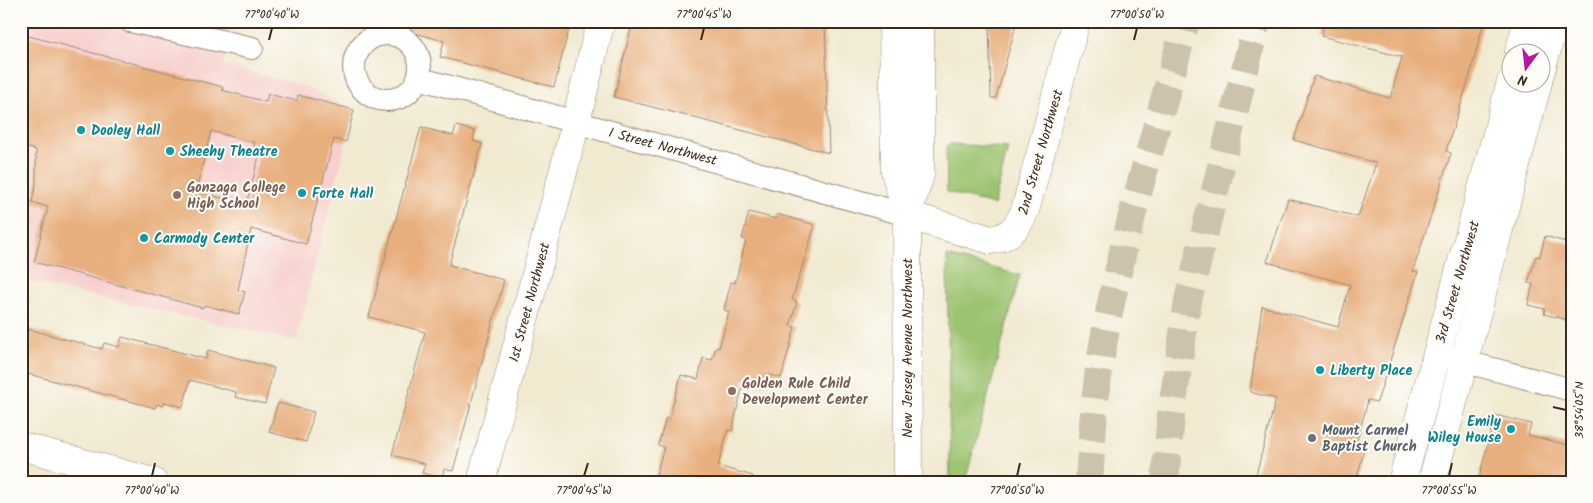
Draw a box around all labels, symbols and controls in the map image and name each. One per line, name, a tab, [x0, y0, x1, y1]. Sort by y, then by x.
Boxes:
text: 77°00'40"W	[245, 5, 299, 24]
text: 77°00'45"W	[676, 5, 732, 24]
text: 77°00'50"W	[1110, 5, 1164, 24]
north arrow	[1500, 42, 1550, 92]
text: N	[1516, 68, 1530, 91]
street label: 2nd Street Northwest	[1012, 86, 1070, 218]
place label: Dooley Hall	[91, 120, 160, 142]
street label: I Street Northwest	[606, 122, 720, 172]
marker: Dooley Hall	[75, 124, 87, 136]
place label: Sheehy Theatre	[180, 141, 278, 163]
marker: Sheehy Theatre	[164, 145, 176, 157]
place label: Gonzaga College High School	[187, 177, 286, 215]
place label: Forte Hall	[312, 183, 374, 205]
marker: Forte Hall	[296, 187, 308, 199]
marker: Gonzaga College High School	[171, 189, 183, 201]
street label: 3rd Street Northwest	[1430, 218, 1486, 346]
place label: Carmody Center	[154, 228, 255, 250]
marker: Carmody Center	[138, 232, 150, 244]
street label: 1st Street Northwest	[503, 239, 557, 365]
street label: New Jersey Avenue Northwest	[897, 257, 919, 438]
place label: Liberty Place	[1330, 360, 1413, 382]
marker: Liberty Place	[1314, 364, 1326, 376]
place label: Golden Rule Child Development Center	[742, 373, 869, 411]
text: 38°54'05"N	[1570, 381, 1589, 439]
marker: Golden Rule Child Development Center	[726, 385, 738, 397]
place label: Emily Wiley House	[1427, 411, 1502, 449]
place label: Mount Carmel Baptist Church	[1322, 420, 1417, 458]
marker: Emily Wiley House	[1505, 423, 1517, 435]
marker: Mount Carmel Baptist Church	[1306, 432, 1318, 444]
text: 77°00'40"W	[125, 481, 179, 500]
text: 77°00'45"W	[556, 481, 612, 500]
text: 77°00'50"W	[990, 481, 1044, 500]
text: 77°00'55"W	[1421, 481, 1477, 500]

